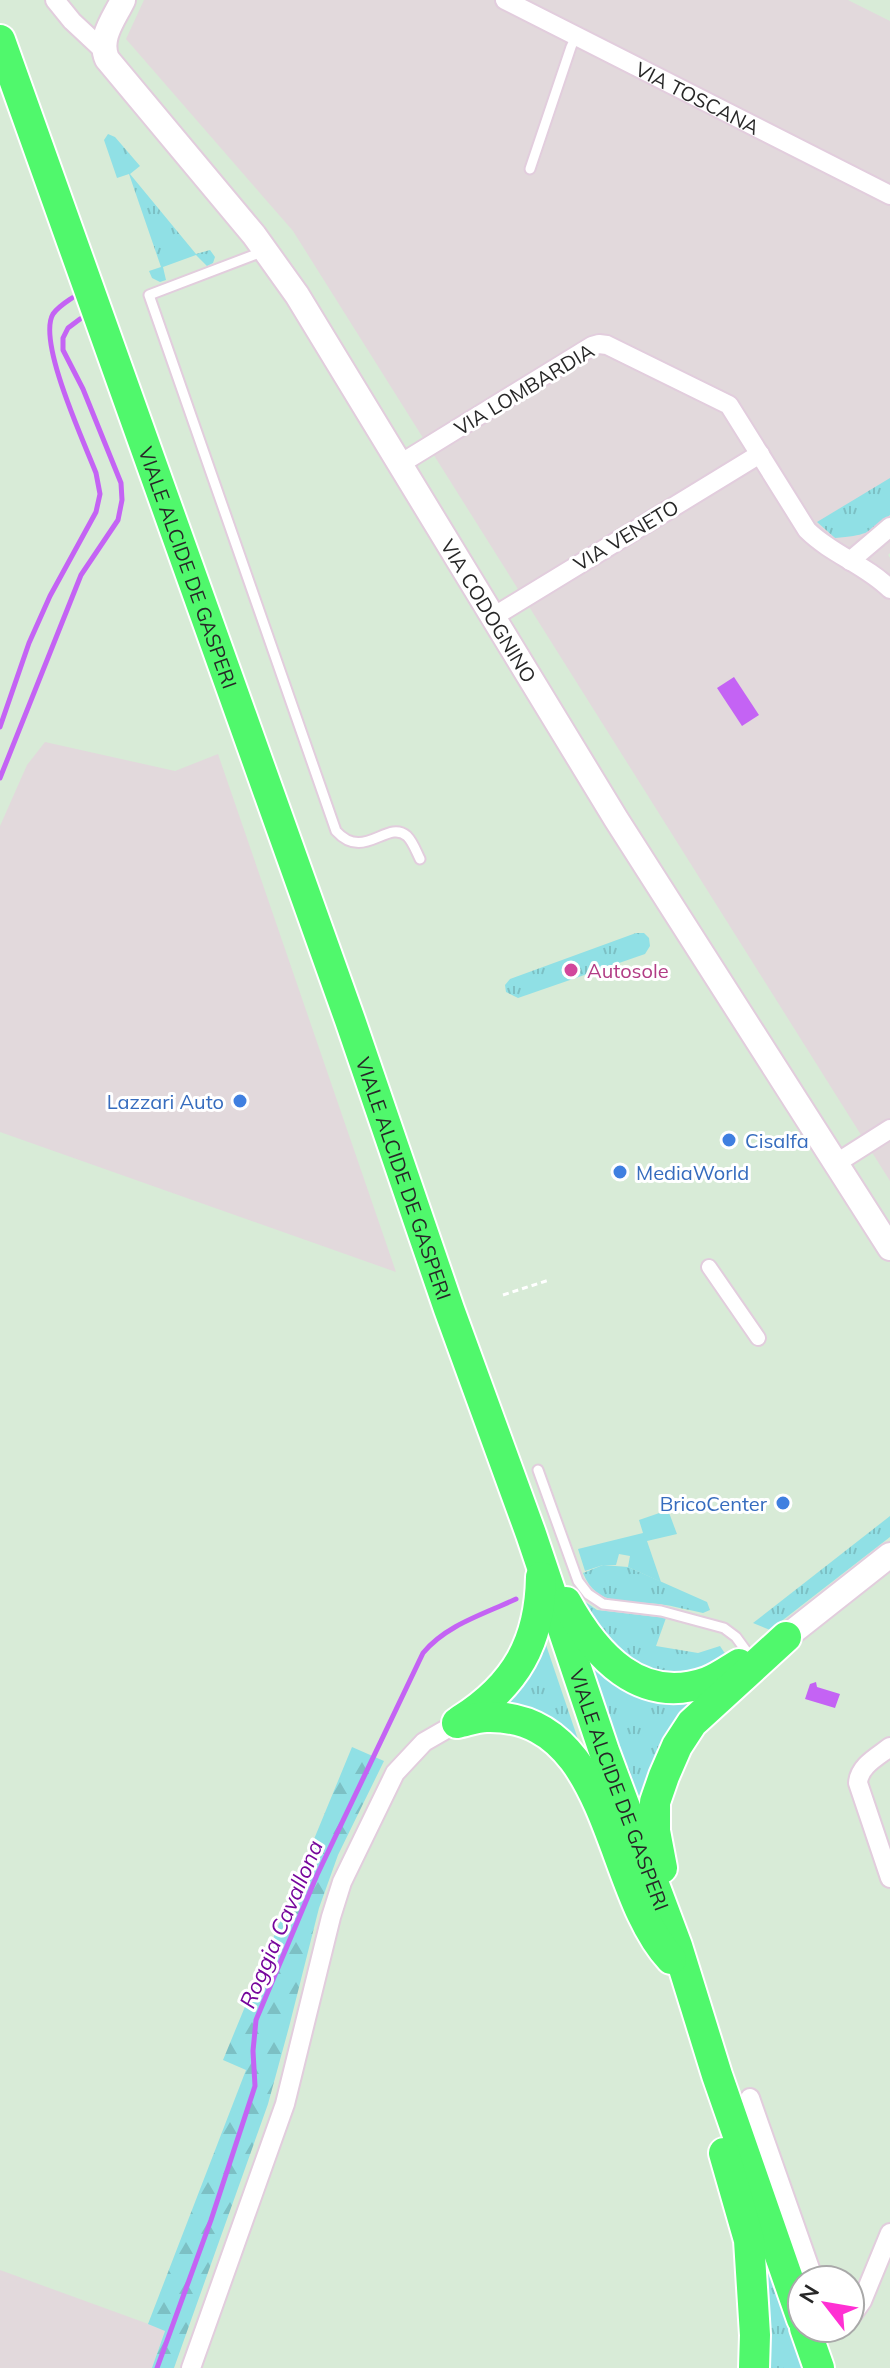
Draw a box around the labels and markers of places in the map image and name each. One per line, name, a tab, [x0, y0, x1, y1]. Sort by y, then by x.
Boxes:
place label: Autosole	[587, 958, 669, 983]
marker: Autosole	[562, 961, 580, 979]
place label: Lazzari Auto	[107, 1089, 224, 1114]
marker: Lazzari Auto	[231, 1092, 249, 1110]
place label: Cisalfa	[745, 1128, 809, 1153]
marker: Cisalfa	[720, 1131, 738, 1149]
place label: MediaWorld	[636, 1160, 749, 1185]
marker: MediaWorld	[611, 1163, 629, 1181]
place label: BricoCenter	[660, 1491, 768, 1516]
marker: BricoCenter	[774, 1494, 792, 1512]

